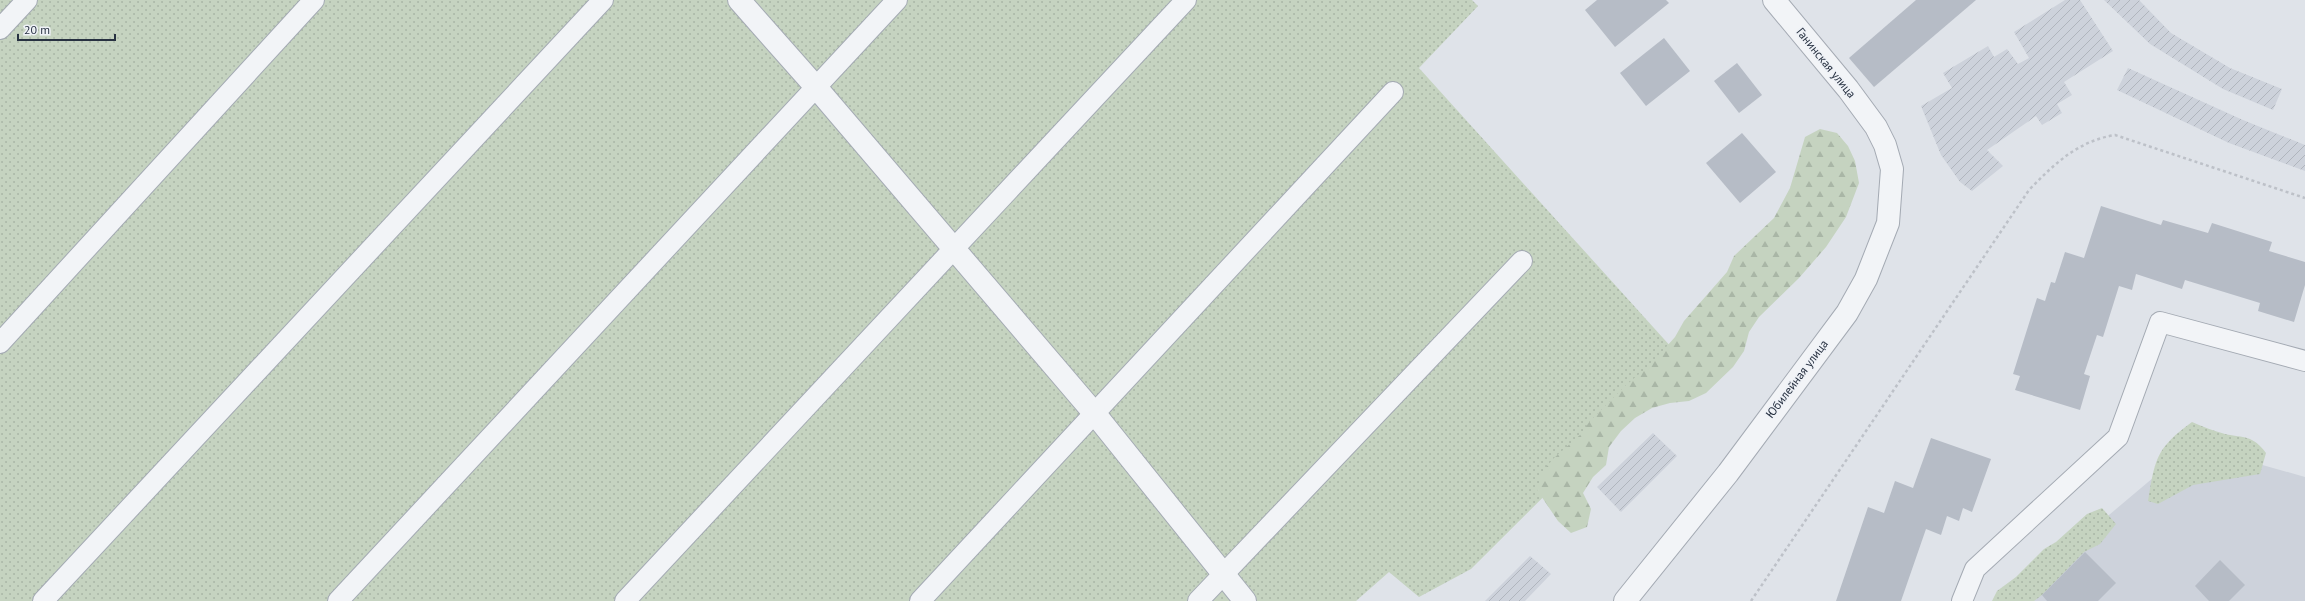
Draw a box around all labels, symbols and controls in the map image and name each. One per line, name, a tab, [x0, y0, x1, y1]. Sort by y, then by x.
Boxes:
scale bar	[18, 16, 115, 42]
text: 20 m	[24, 22, 50, 37]
street label: Ганинская улица	[1793, 25, 1859, 101]
street label: Юбилейная улица	[1762, 337, 1831, 421]

